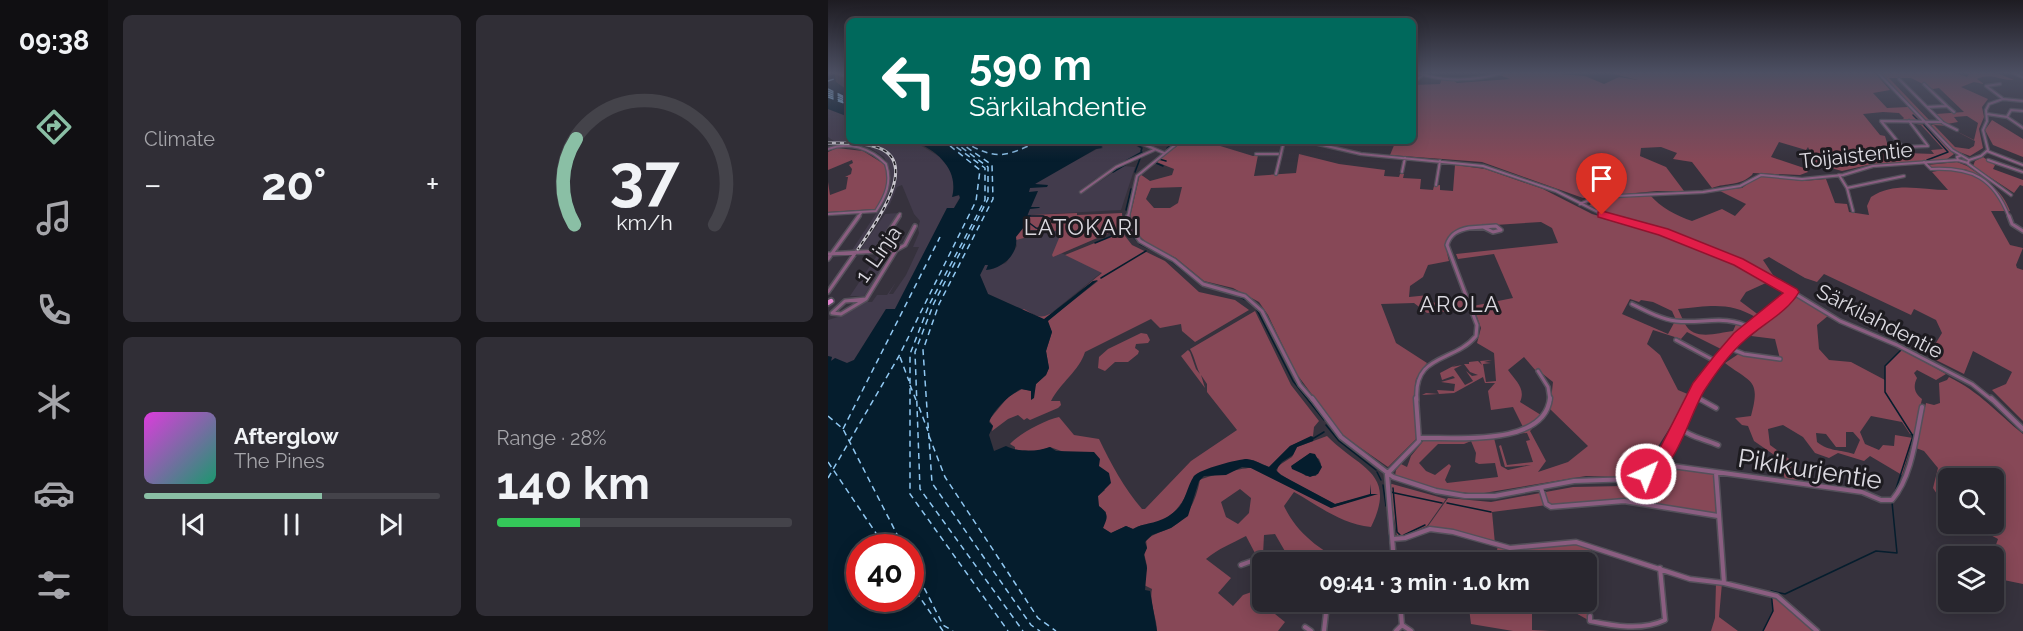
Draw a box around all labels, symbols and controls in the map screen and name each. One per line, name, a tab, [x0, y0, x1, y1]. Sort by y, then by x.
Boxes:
text: 09:38	[19, 25, 89, 56]
text: 590 m	[969, 41, 1092, 90]
icon: left	[870, 42, 948, 120]
text: Särkilahdentie	[969, 91, 1147, 122]
icon: directions	[33, 106, 75, 148]
text: Climate	[144, 127, 215, 151]
street label: Toijaistentie	[1798, 137, 1914, 173]
text: 37	[609, 140, 680, 214]
pin	[1576, 153, 1627, 215]
text: 20°	[261, 158, 326, 211]
icon: arrive	[1585, 162, 1618, 195]
text: −	[144, 165, 162, 204]
text: +	[426, 165, 439, 204]
icon: music	[33, 197, 75, 239]
text: km/h	[616, 211, 673, 236]
district label: LATOKARI	[1024, 214, 1140, 240]
street label: 1. Linja	[850, 221, 906, 287]
street label: Särkilahdentie	[1813, 279, 1947, 363]
icon: phone	[33, 289, 75, 331]
district label: AROLA	[1420, 291, 1500, 317]
icon: climate	[33, 381, 75, 423]
text: Afterglow	[234, 423, 339, 449]
text: Range · 28%	[497, 426, 607, 450]
position arrow	[1614, 442, 1678, 506]
street label: Pikikurjentie	[1736, 443, 1884, 495]
text: The Pines	[234, 449, 325, 473]
text: 140 km	[497, 457, 650, 510]
map controls	[1938, 468, 2004, 612]
button: search	[1938, 468, 2004, 534]
icon: car	[33, 472, 75, 514]
icon: previous	[177, 508, 210, 541]
icon: pause	[275, 508, 308, 541]
icon: next	[374, 508, 407, 541]
speed limit sign: 40	[846, 534, 924, 612]
button: layers	[1938, 546, 2004, 612]
icon: filters	[33, 564, 75, 606]
text: 09:41 · 3 min · 1.0 km	[1319, 569, 1530, 595]

